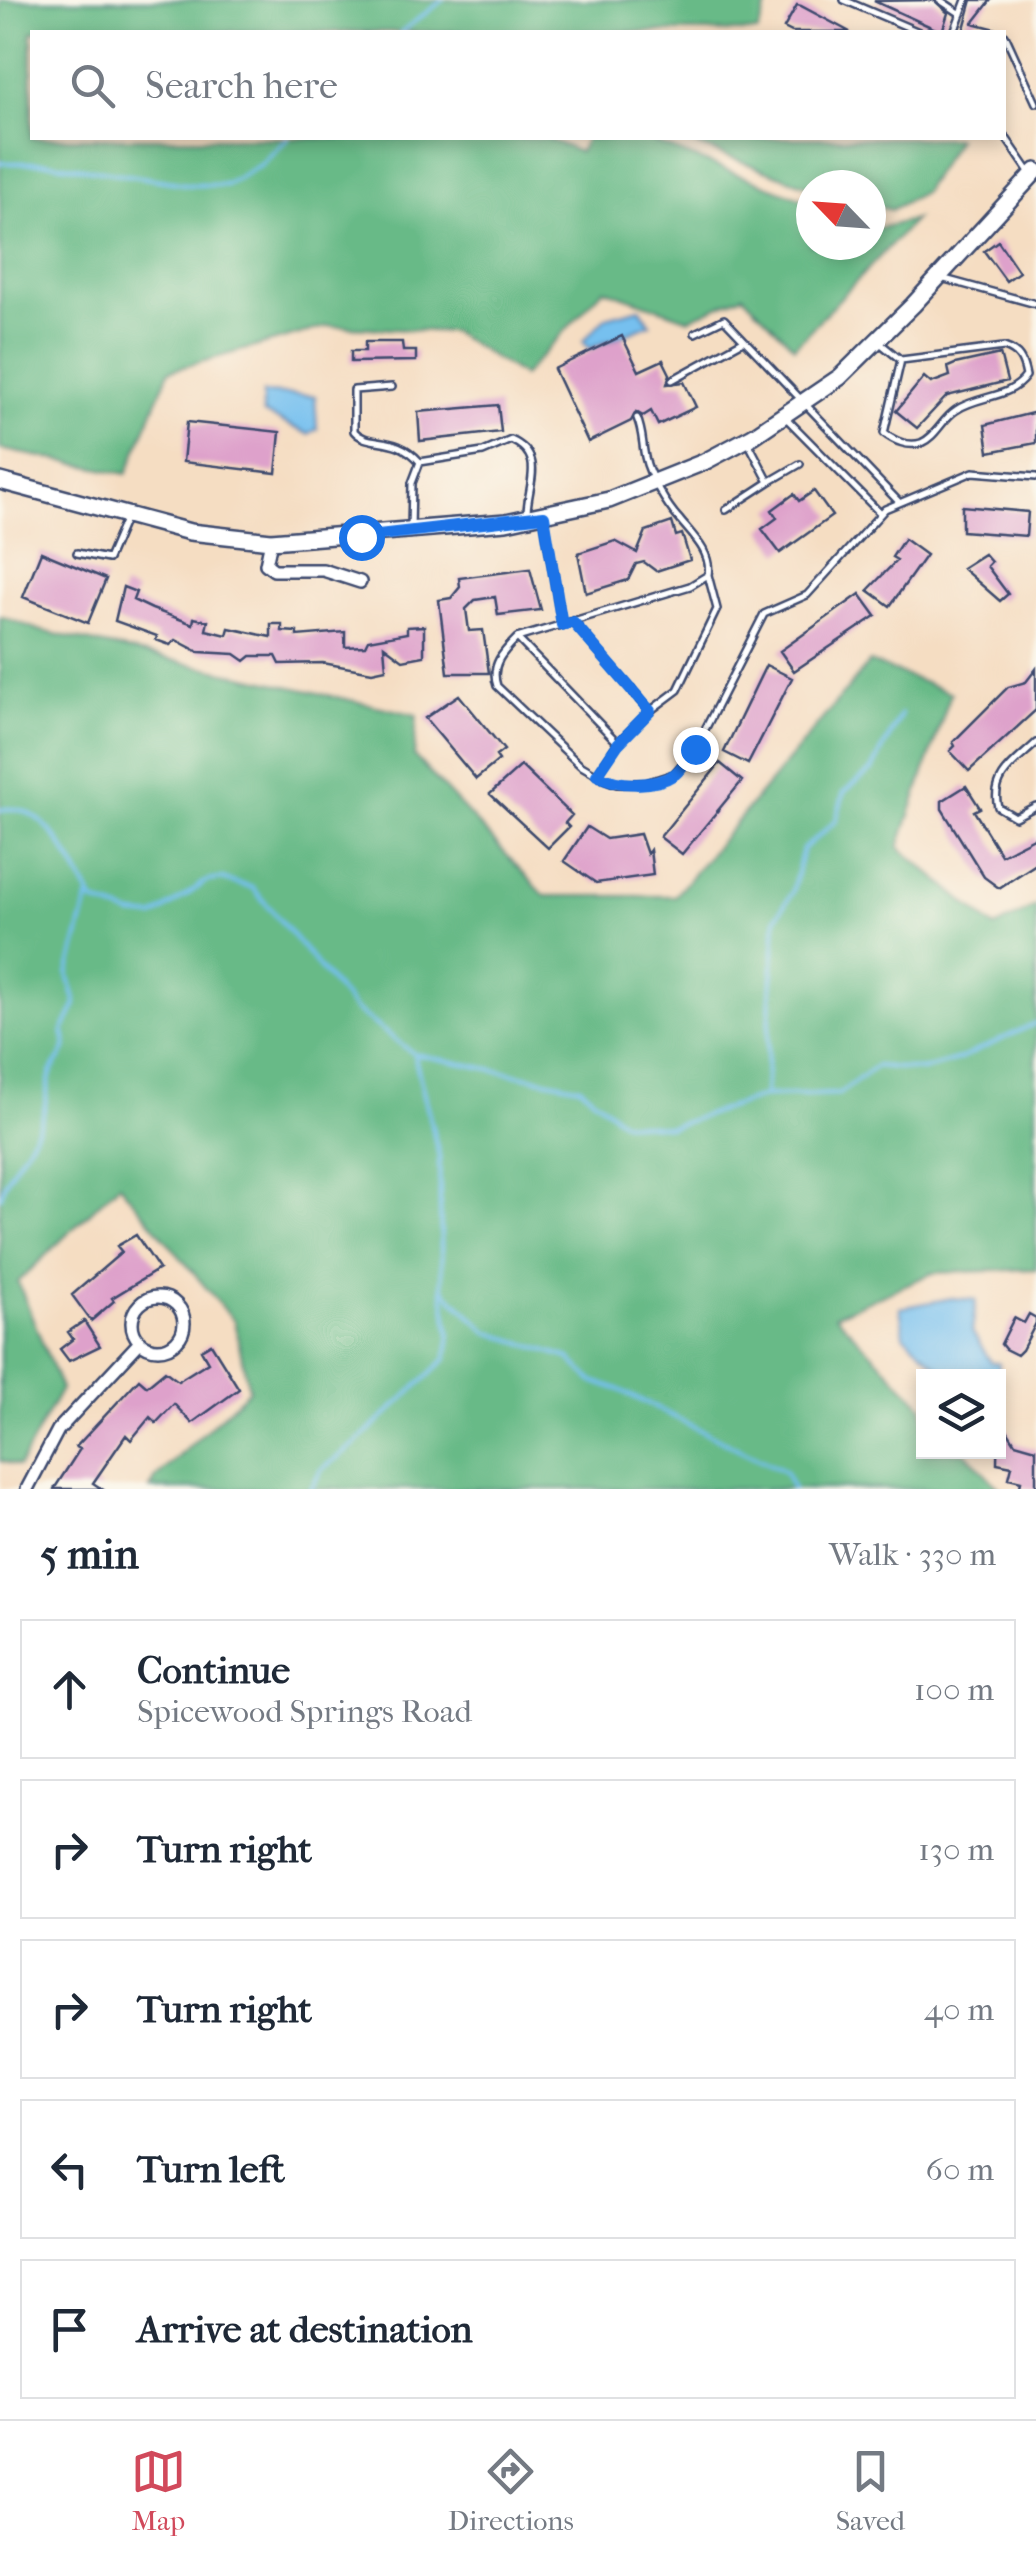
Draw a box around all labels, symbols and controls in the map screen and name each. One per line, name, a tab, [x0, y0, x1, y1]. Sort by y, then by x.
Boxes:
search box	[30, 30, 1006, 140]
icon: search	[65, 58, 120, 113]
text: Search here	[145, 63, 338, 108]
north arrow	[796, 170, 886, 260]
route start	[339, 515, 385, 561]
route end	[673, 727, 719, 773]
map controls	[916, 1369, 1006, 1459]
button: layers	[916, 1369, 1006, 1459]
text: 5 min	[40, 1530, 139, 1579]
text: Walk · 330 m	[829, 1536, 996, 1573]
text: Continue	[137, 1648, 290, 1693]
icon: ahead	[42, 1662, 97, 1717]
text: 100 m	[914, 1671, 994, 1708]
text: Spicewood Springs Road	[137, 1693, 472, 1730]
icon: right	[42, 1822, 97, 1877]
text: Turn right	[137, 1827, 312, 1872]
text: 130 m	[918, 1831, 994, 1868]
icon: right	[42, 1982, 97, 2037]
text: Turn right	[137, 1987, 312, 2032]
text: 40 m	[924, 1991, 994, 2028]
icon: left	[42, 2142, 97, 2197]
text: Turn left	[137, 2147, 285, 2192]
text: 60 m	[926, 2151, 994, 2188]
icon: arrive	[42, 2302, 97, 2357]
text: Arrive at destination	[137, 2307, 473, 2352]
tab: Map	[131, 2444, 186, 2537]
tab: Directions	[448, 2444, 574, 2537]
tab: Saved	[836, 2444, 905, 2537]

